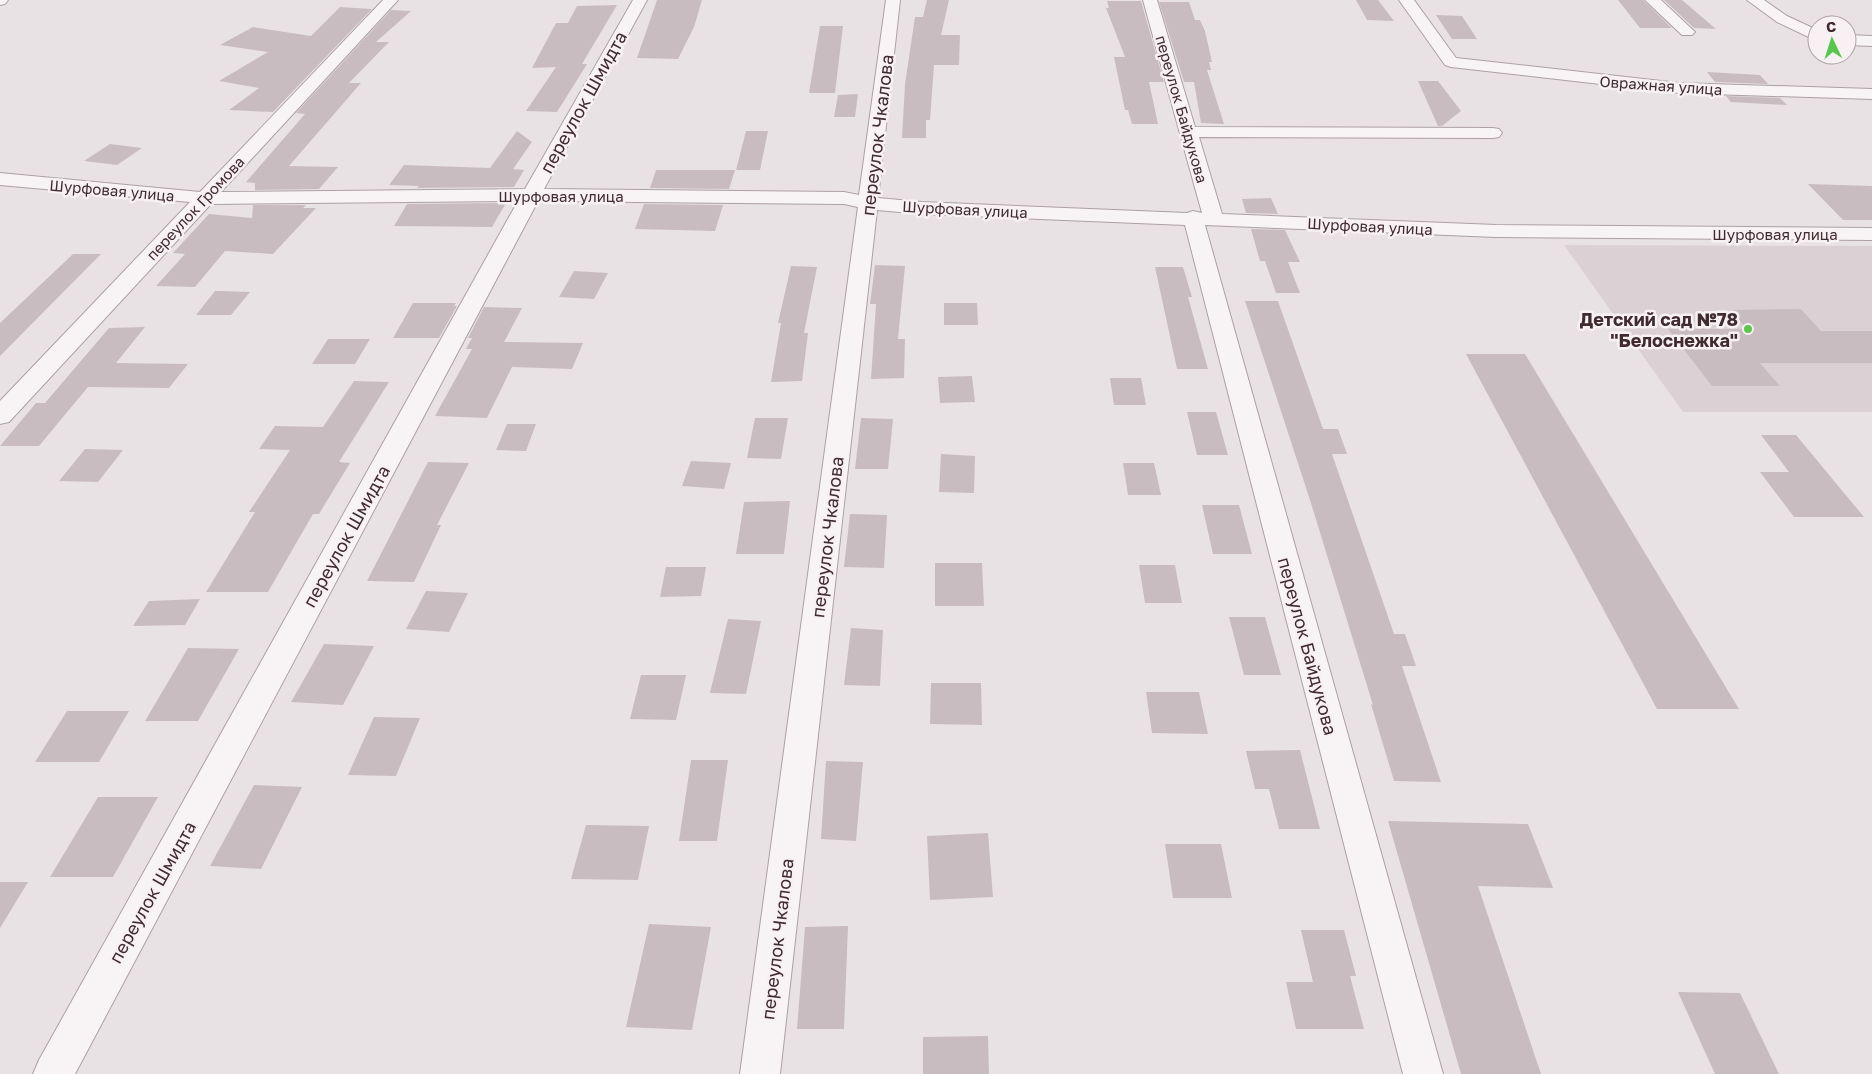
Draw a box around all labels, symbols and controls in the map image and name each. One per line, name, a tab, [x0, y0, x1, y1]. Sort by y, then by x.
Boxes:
north arrow	[1807, 15, 1857, 65]
text: С	[1826, 18, 1837, 35]
street label: переулок Шмидта	[535, 27, 631, 177]
street label: переулок Байдукова	[1152, 33, 1212, 185]
street label: переулок Чкалова	[856, 53, 898, 217]
street label: Овражная улица	[1599, 72, 1723, 98]
street label: переулок Громова	[142, 152, 248, 264]
street label: Шурфовая улица	[49, 176, 175, 204]
street label: Шурфовая улица	[498, 187, 624, 205]
street label: Шурфовая улица	[902, 197, 1028, 221]
street label: Шурфовая улица	[1307, 214, 1433, 238]
street label: Шурфовая улица	[1712, 225, 1838, 243]
place label: Детский сад №78 "Белоснежка"	[1580, 308, 1738, 351]
marker: Детский сад №78 "Белоснежка"	[1742, 323, 1754, 335]
street label: переулок Чкалова	[806, 455, 848, 619]
street label: переулок Шмидта	[298, 461, 394, 611]
street label: переулок Байдукова	[1274, 555, 1342, 737]
street label: переулок Шмидта	[104, 817, 200, 967]
street label: переулок Чкалова	[756, 857, 798, 1021]

